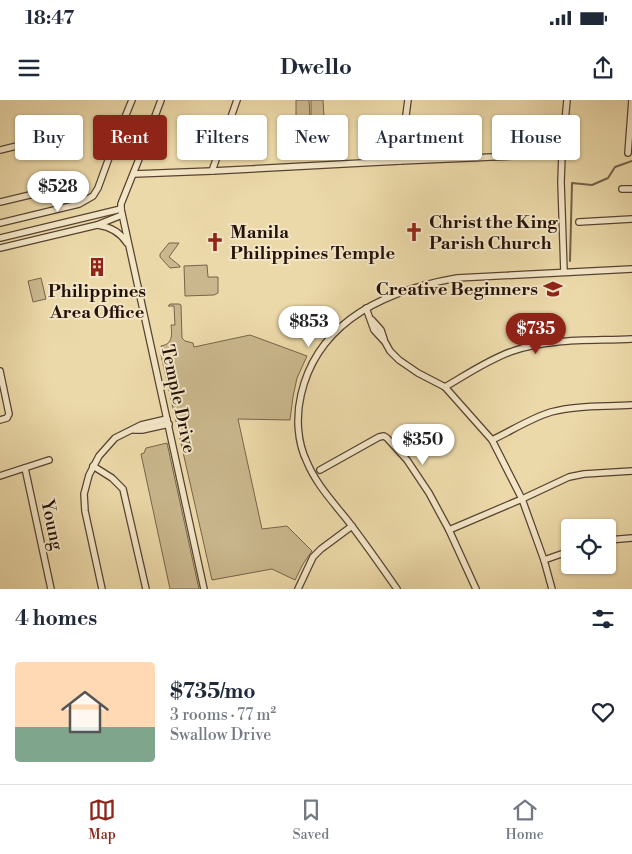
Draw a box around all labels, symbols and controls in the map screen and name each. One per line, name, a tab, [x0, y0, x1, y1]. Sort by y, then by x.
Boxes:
text: 18:47	[25, 6, 74, 30]
icon: menu	[15, 54, 43, 82]
text: Dwello	[280, 54, 352, 81]
icon: share	[589, 54, 617, 82]
chip: Buy	[15, 115, 83, 160]
chip: Rent	[93, 115, 167, 160]
chip: Filters	[177, 115, 267, 160]
chip: New	[277, 115, 348, 160]
chip: Apartment	[358, 115, 482, 160]
chip: House	[492, 115, 580, 160]
pin: $528	[28, 170, 88, 213]
text: $528	[38, 177, 78, 197]
place label: Christ the King Parish Church	[429, 211, 558, 255]
place label: Manila Philippines Temple	[230, 221, 395, 265]
church icon: Christ the King Parish Church	[403, 221, 425, 243]
church icon: Manila Philippines Temple	[204, 231, 226, 253]
building icon: Philippines Area Office	[86, 256, 108, 278]
place label: Creative Beginners	[376, 278, 538, 301]
school or university icon: Creative Beginners	[542, 278, 564, 300]
place label: Philippines Area Office	[48, 280, 146, 324]
pin: $853	[279, 306, 339, 348]
text: $853	[289, 312, 329, 332]
pin: $735	[506, 312, 566, 355]
text: $735	[517, 319, 555, 339]
street label: Temple Drive	[155, 343, 201, 455]
pin: $350	[393, 424, 453, 466]
text: $350	[403, 430, 443, 450]
street label: Young	[35, 497, 69, 553]
map controls	[561, 519, 616, 574]
button: locate	[561, 519, 616, 574]
icon: filters	[589, 605, 617, 633]
text: 4 homes	[15, 606, 97, 632]
text: $735/mo	[170, 679, 256, 705]
icon: home	[55, 682, 115, 742]
icon: heart	[589, 698, 617, 726]
text: 3 rooms · 77 m²	[170, 705, 276, 725]
text: Swallow Drive	[170, 725, 271, 745]
tab: Map	[88, 796, 116, 844]
tab: Saved	[292, 796, 329, 844]
tab: Home	[505, 796, 544, 844]

